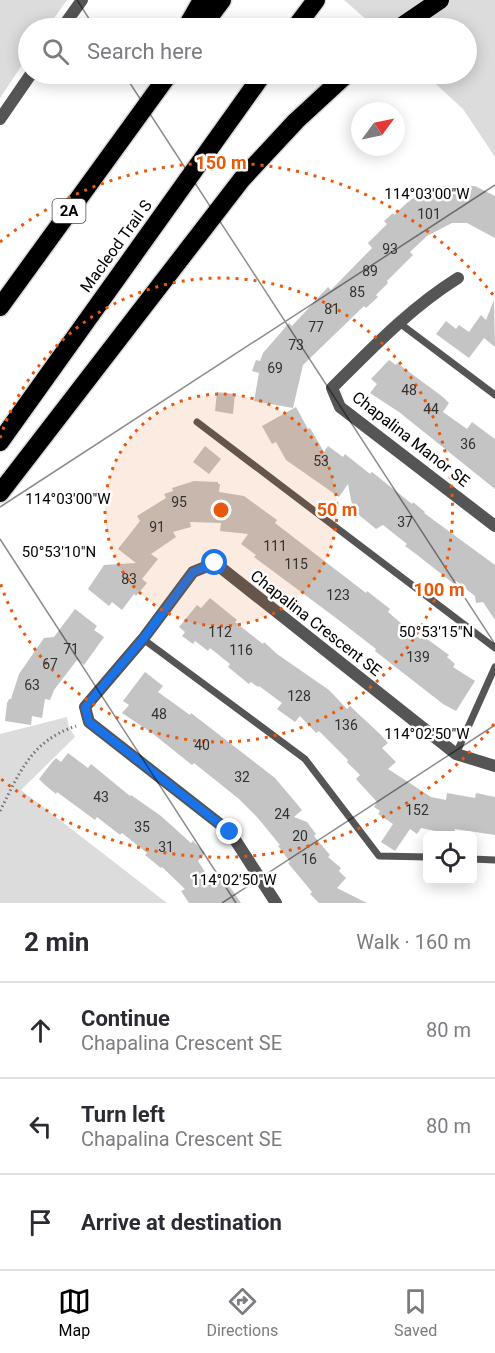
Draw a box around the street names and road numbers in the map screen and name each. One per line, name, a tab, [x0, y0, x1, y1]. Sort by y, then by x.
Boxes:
street label: Macleod Trail S	[76, 196, 156, 296]
road number: 2A	[52, 199, 86, 223]
street label: Chapalina Manor SE	[349, 387, 473, 491]
street label: Chapalina Crescent SE	[247, 566, 385, 680]

